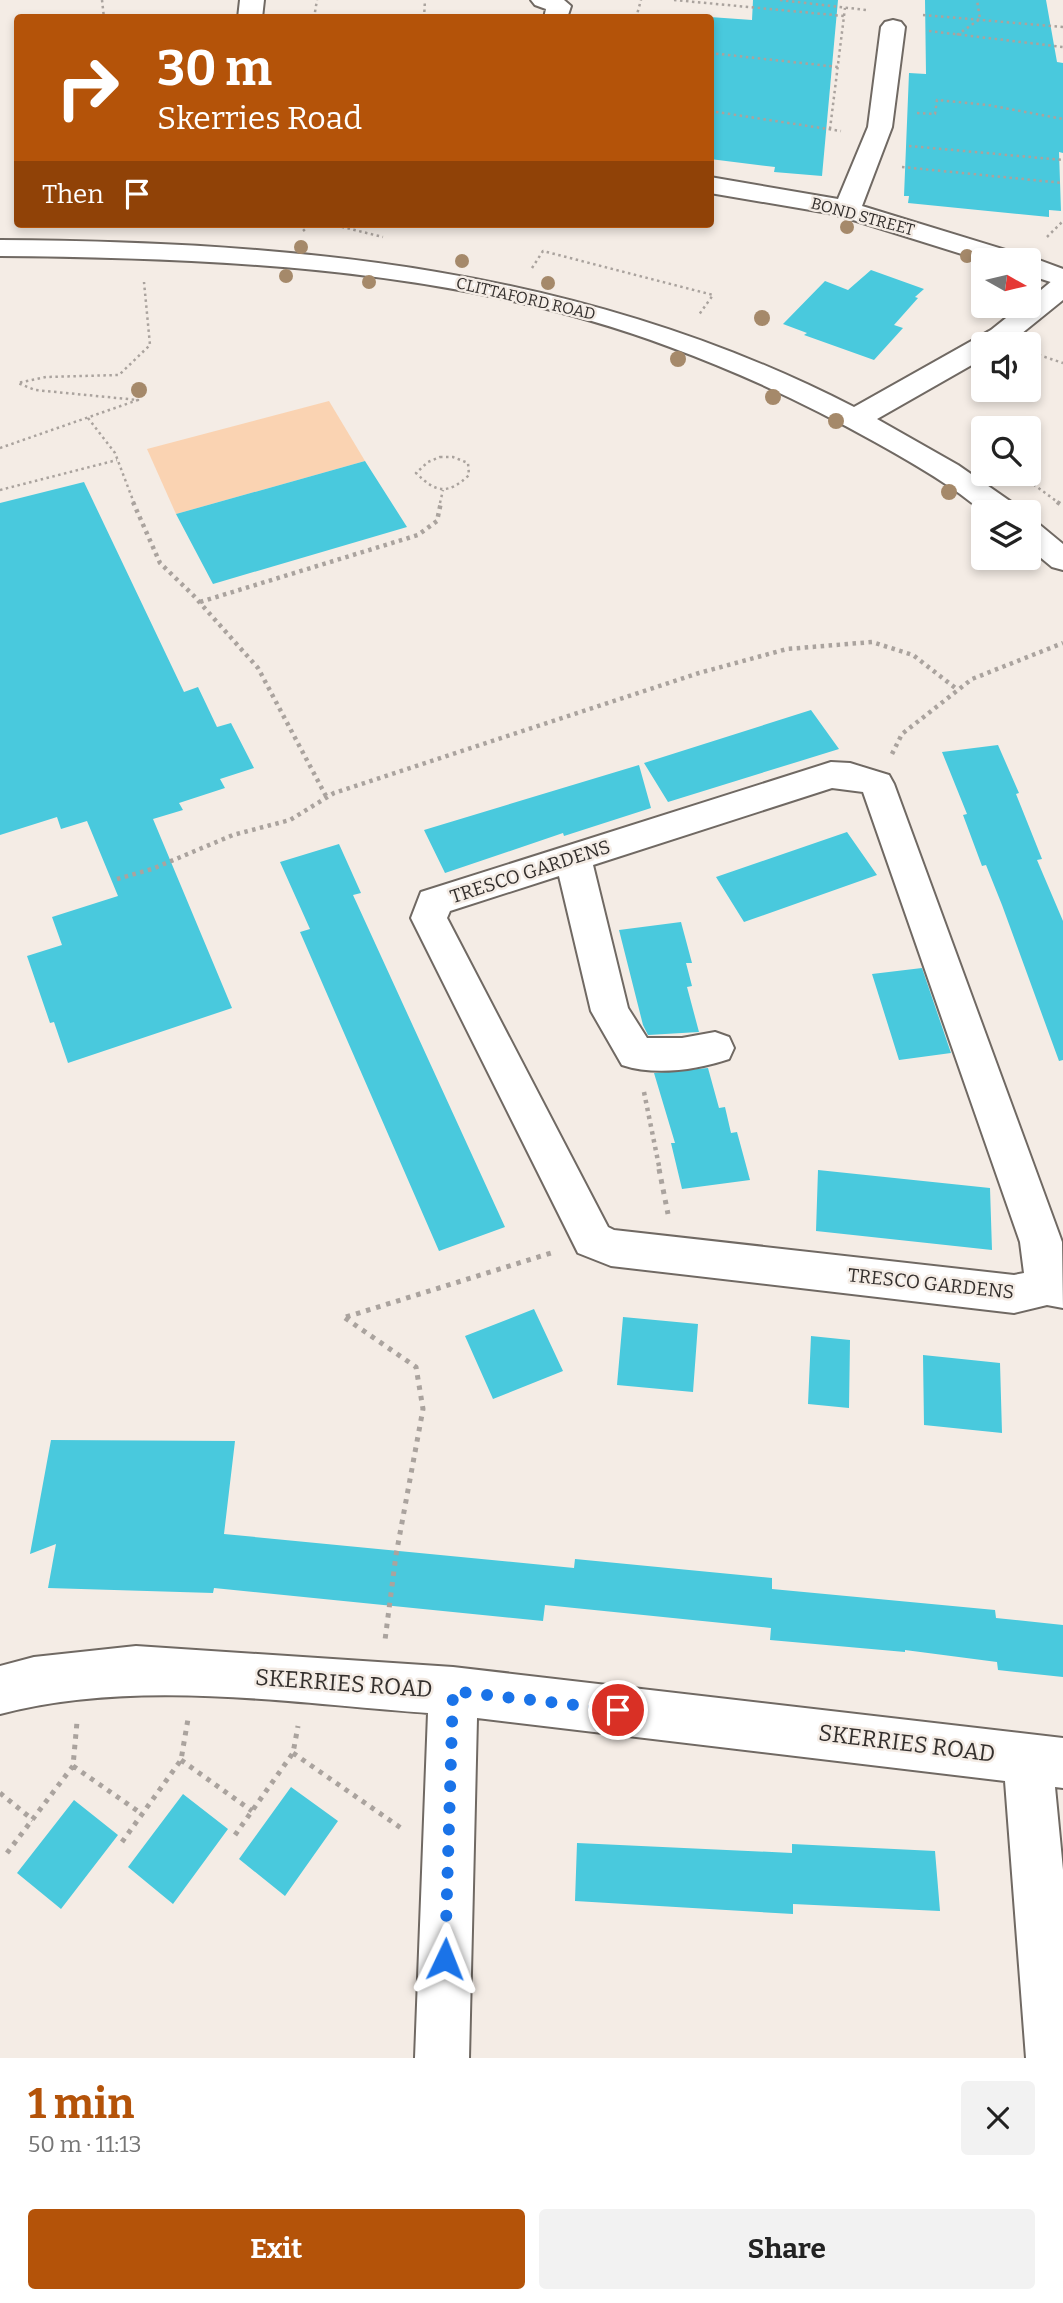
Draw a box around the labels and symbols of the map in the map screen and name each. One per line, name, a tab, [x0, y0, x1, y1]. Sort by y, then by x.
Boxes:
street label: BOND STREET	[809, 194, 917, 239]
north arrow	[971, 248, 1041, 318]
street label: CLITTAFORD ROAD	[454, 273, 597, 324]
street label: TRESCO GARDENS	[447, 835, 613, 908]
street label: TRESCO GARDENS	[847, 1263, 1015, 1304]
street label: SKERRIES ROAD	[254, 1663, 434, 1703]
pin	[588, 1680, 648, 1740]
street label: SKERRIES ROAD	[817, 1718, 997, 1768]
position arrow	[408, 1922, 482, 1996]

